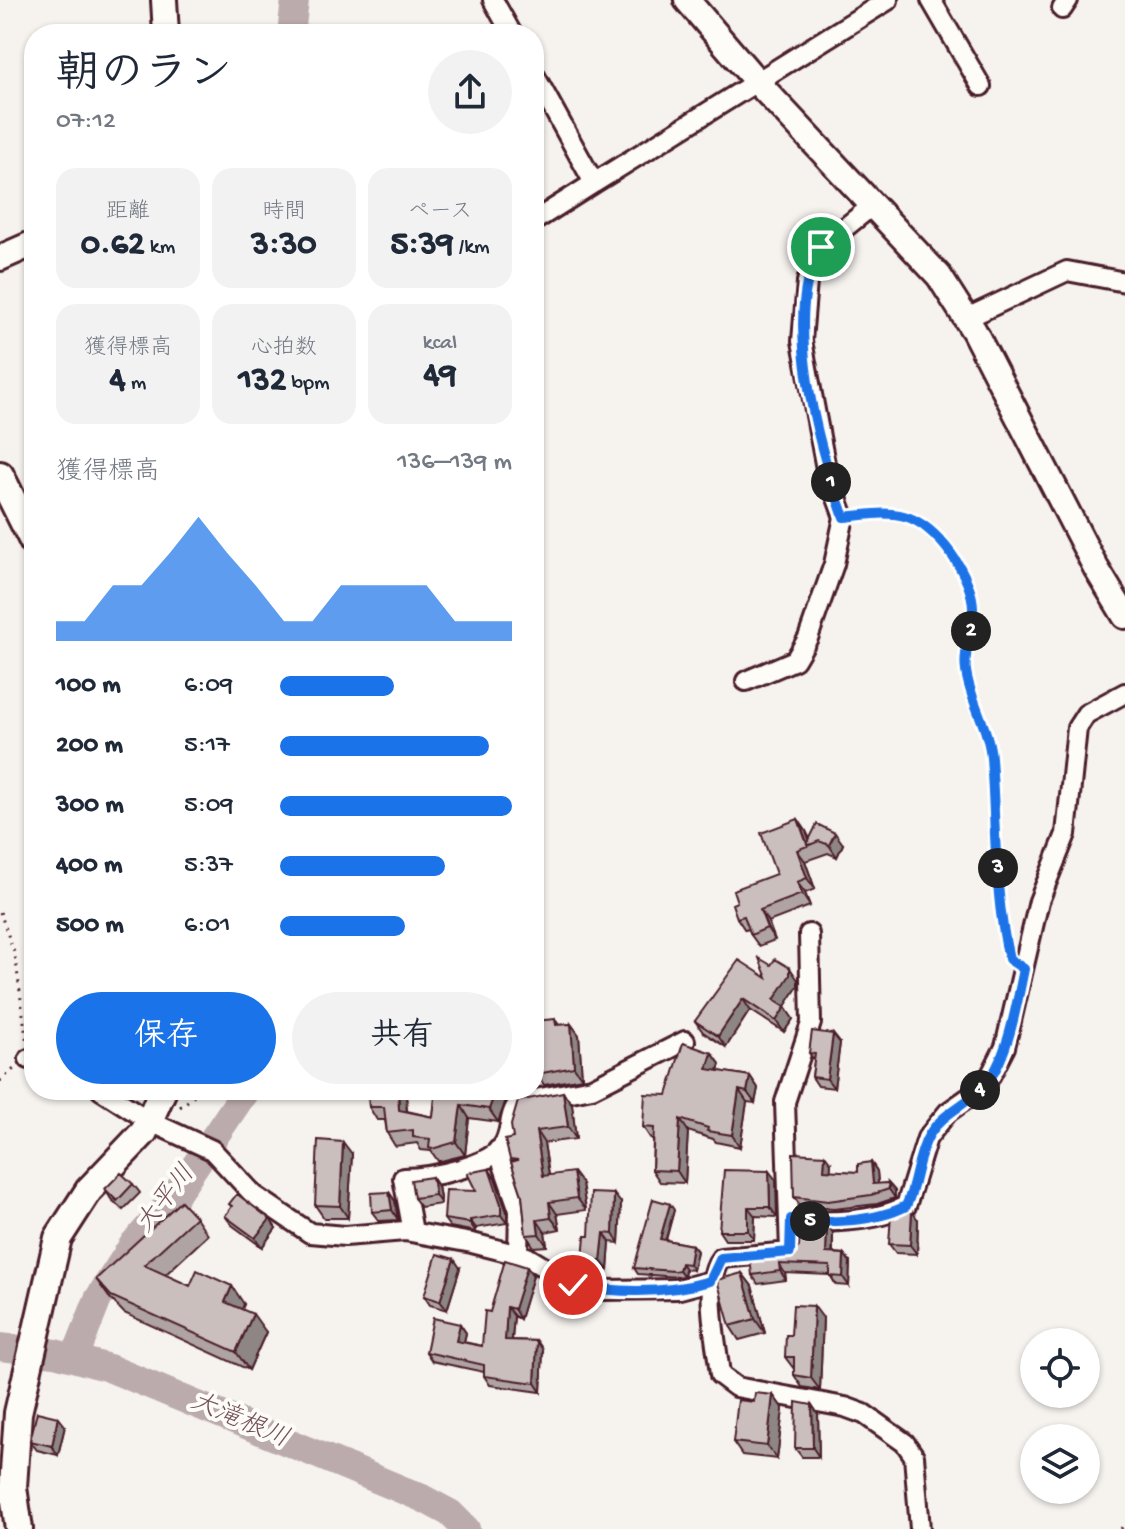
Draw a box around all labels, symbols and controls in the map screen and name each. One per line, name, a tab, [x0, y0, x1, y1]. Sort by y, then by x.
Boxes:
button: share	[428, 50, 512, 134]
text: 朝のラン	[56, 51, 232, 103]
text: 07:12	[56, 107, 116, 138]
text: 距離	[106, 200, 150, 226]
text: 時間	[262, 200, 306, 226]
text: ペース	[408, 200, 472, 226]
pin	[787, 213, 855, 281]
icon: arrive	[799, 225, 843, 269]
text: 0.62	[81, 226, 145, 266]
text: 3:30	[251, 226, 317, 266]
text: 5:39	[390, 226, 454, 266]
text: km	[145, 235, 175, 261]
text: /km	[454, 235, 490, 261]
text: kcal	[423, 331, 457, 357]
text: 獲得標高	[84, 336, 172, 362]
text: 心拍数	[251, 336, 317, 362]
text: 49	[423, 357, 457, 397]
text: 4	[110, 362, 126, 402]
text: 132	[238, 362, 286, 402]
text: m	[126, 371, 146, 397]
text: bpm	[286, 371, 330, 397]
text: 136–139 m	[397, 448, 512, 479]
text: 獲得標高	[56, 458, 160, 489]
pin: 1	[811, 462, 851, 502]
text: 1	[827, 469, 835, 495]
pin: 2	[951, 611, 991, 651]
text: 2	[966, 618, 976, 644]
text: 100 m	[56, 671, 121, 702]
text: 6:09	[184, 671, 233, 702]
text: 200 m	[56, 731, 123, 762]
text: 5:17	[184, 731, 230, 762]
text: 300 m	[56, 791, 124, 822]
text: 5:09	[184, 791, 234, 822]
pin: 3	[978, 848, 1018, 888]
text: 400 m	[56, 851, 122, 882]
text: 5:37	[184, 851, 233, 882]
text: 3	[992, 855, 1004, 881]
text: 500 m	[56, 911, 124, 942]
text: 6:01	[184, 911, 231, 942]
button: 保存	[56, 992, 276, 1084]
button: 共有	[292, 992, 512, 1084]
pin: 4	[960, 1070, 1000, 1110]
text: 4	[975, 1077, 985, 1103]
water label: 大平川	[130, 1159, 203, 1240]
pin: 5	[790, 1201, 830, 1241]
text: 5	[804, 1208, 816, 1234]
pin	[539, 1251, 607, 1319]
icon: check	[551, 1263, 595, 1307]
map controls	[1020, 1328, 1100, 1504]
button: locate	[1020, 1328, 1100, 1408]
water label: 大滝根川	[185, 1386, 294, 1457]
button: layers	[1020, 1424, 1100, 1504]

